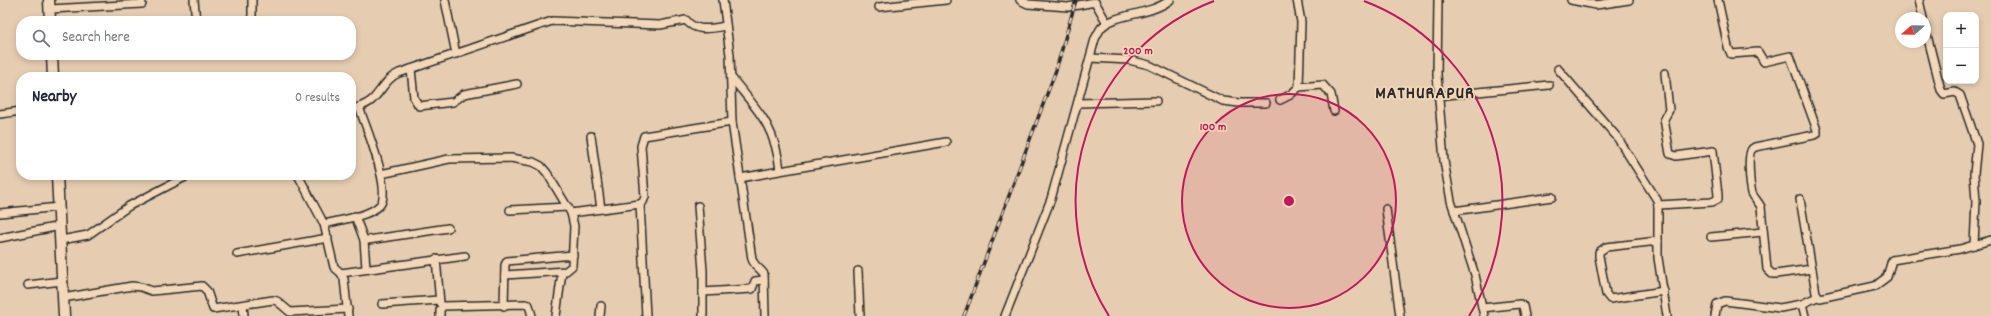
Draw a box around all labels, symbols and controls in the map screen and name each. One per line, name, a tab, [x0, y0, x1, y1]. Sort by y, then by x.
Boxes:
north arrow	[1895, 12, 1931, 48]
map controls	[1943, 12, 1979, 84]
button: +	[1943, 12, 1979, 48]
search box	[16, 16, 356, 60]
icon: search	[30, 27, 52, 49]
text: Search here	[62, 27, 130, 49]
text: 200 m	[1123, 43, 1153, 60]
button: −	[1943, 48, 1979, 84]
district label: MATHURAPUR	[1375, 82, 1475, 107]
text: Nearby	[32, 86, 76, 110]
text: 0 results	[295, 89, 340, 108]
text: 100 m	[1200, 119, 1226, 136]
centre of rings	[1282, 194, 1296, 208]

